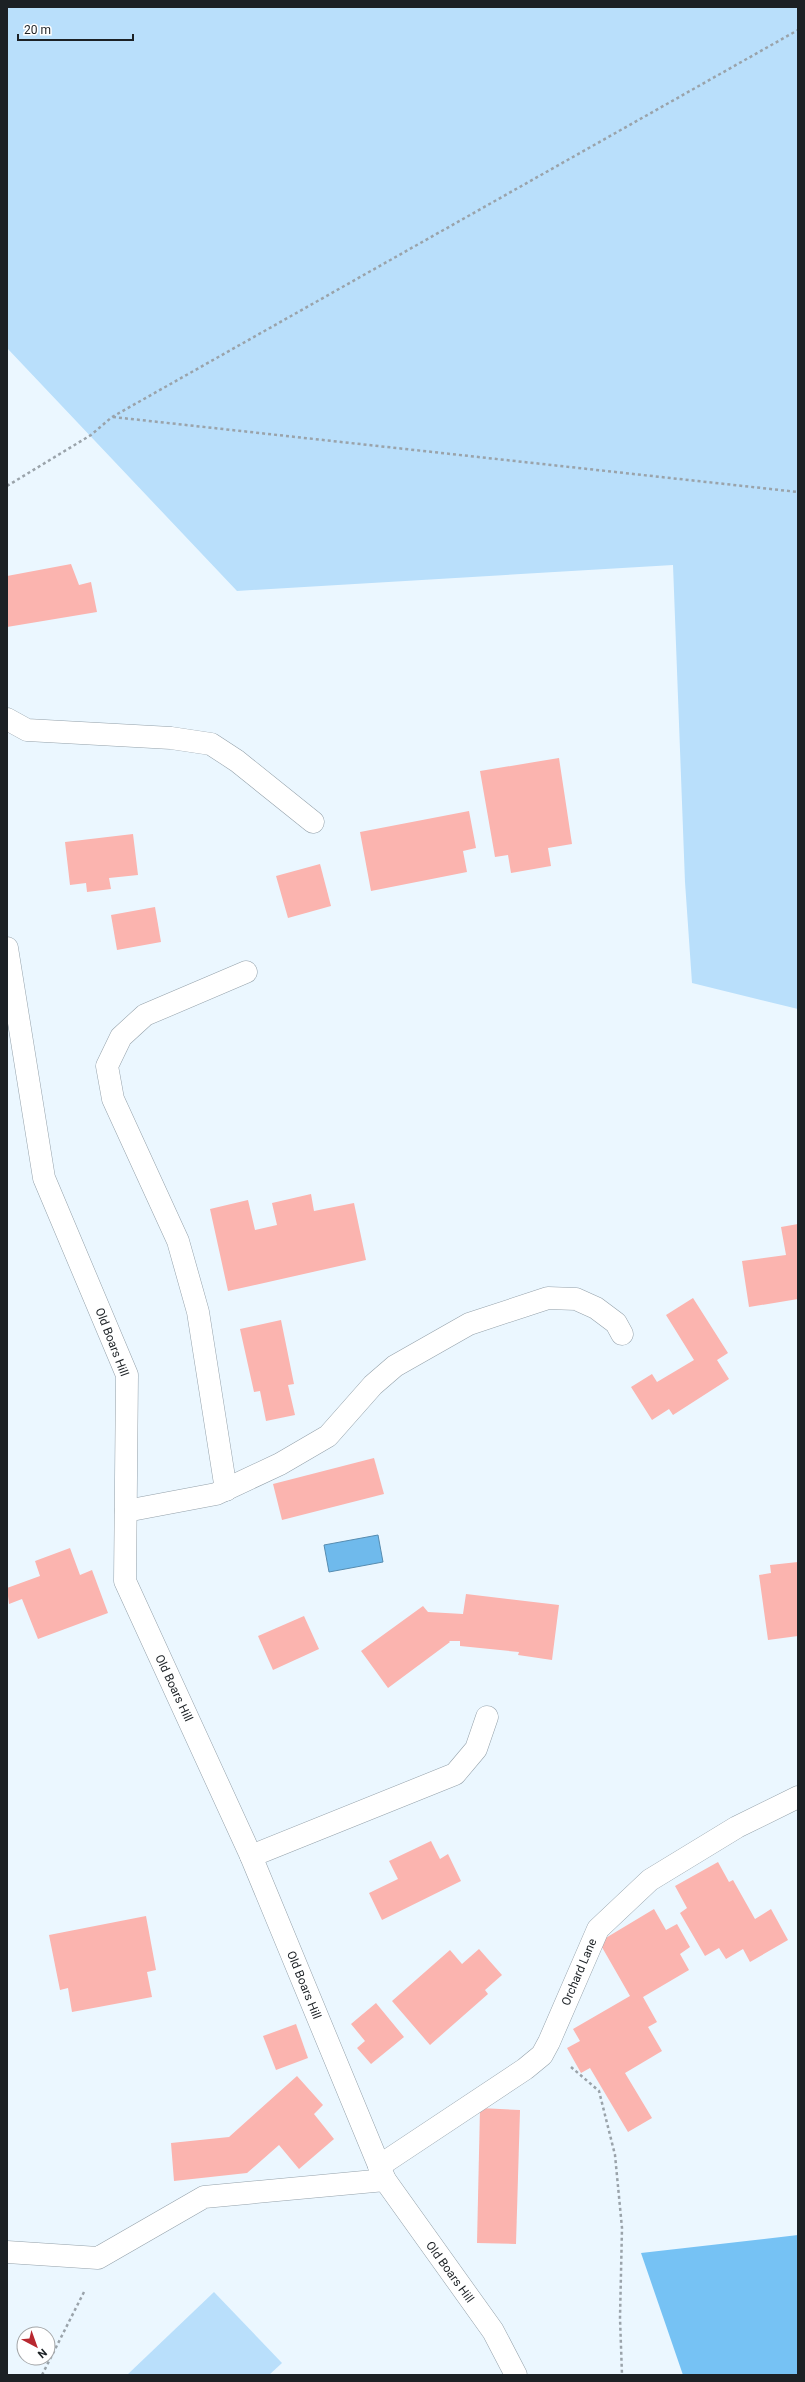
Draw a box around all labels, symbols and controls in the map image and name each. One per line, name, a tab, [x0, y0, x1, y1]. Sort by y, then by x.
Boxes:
scale bar	[18, 16, 133, 42]
text: 20 m	[24, 23, 51, 37]
street label: Old Boars Hill	[93, 1306, 131, 1378]
street label: Old Boars Hill	[152, 1652, 196, 1724]
street label: Orchard Lane	[559, 1936, 599, 2008]
street label: Old Boars Hill	[284, 1949, 324, 2021]
street label: Old Boars Hill	[423, 2239, 477, 2305]
north arrow	[16, 2326, 56, 2366]
text: N	[35, 2346, 49, 2361]

